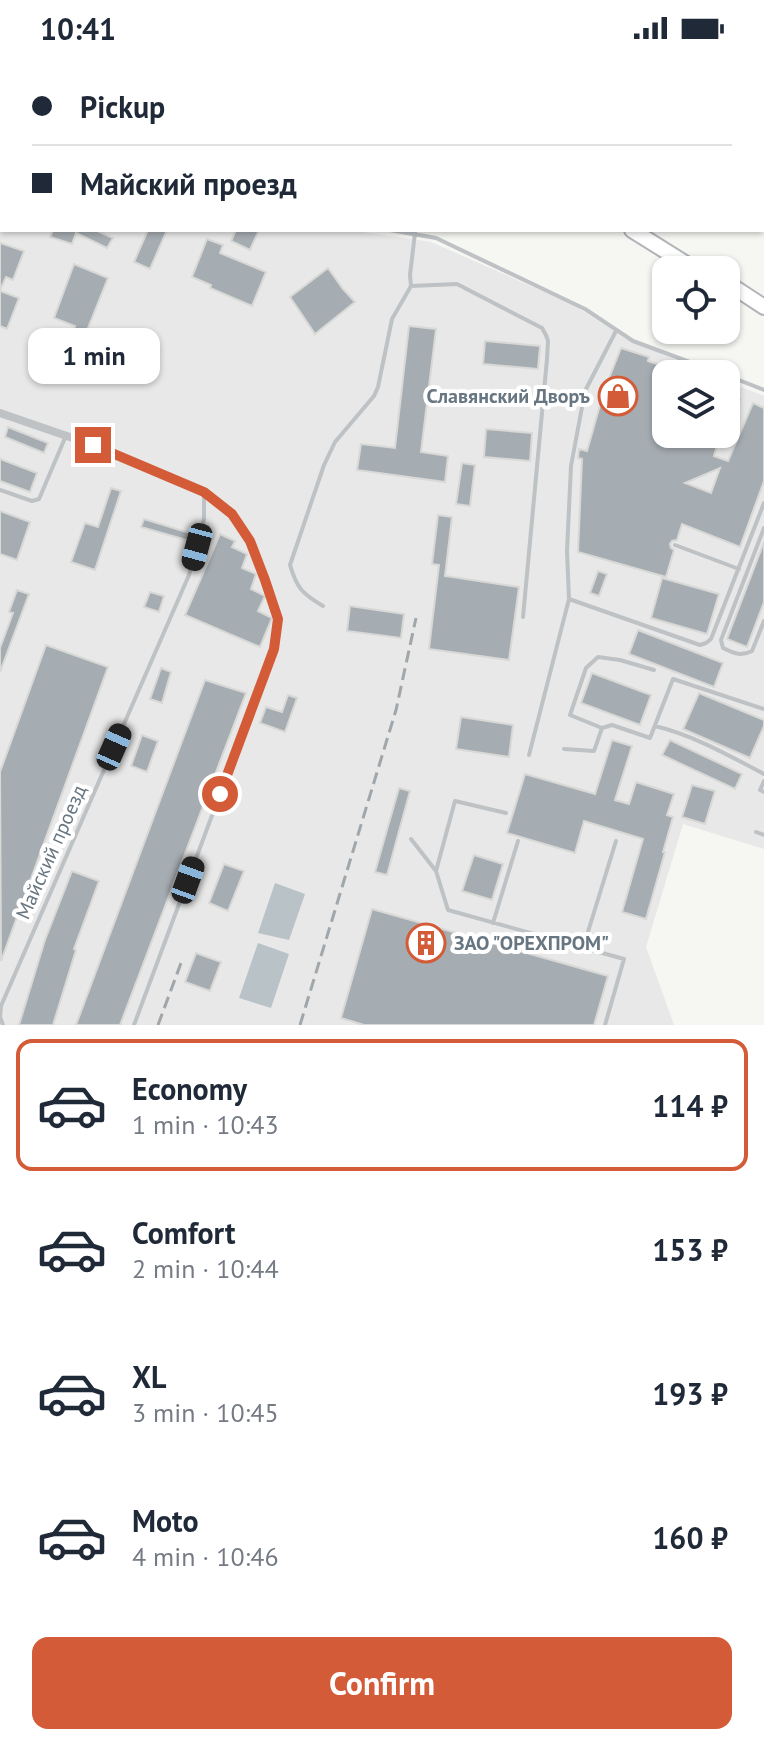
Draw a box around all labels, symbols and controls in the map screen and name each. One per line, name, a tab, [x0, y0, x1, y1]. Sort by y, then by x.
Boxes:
text: 10:41	[40, 9, 116, 48]
text: Pickup	[80, 87, 165, 126]
text: Майский проезд	[80, 164, 297, 203]
map controls	[652, 256, 740, 448]
button: locate	[652, 256, 740, 344]
callout: 1 min	[27, 329, 159, 385]
text: 1 min	[62, 339, 126, 372]
button: layers	[652, 360, 740, 448]
shop icon: Cлавянский Дворъ	[597, 375, 639, 417]
place label: Cлавянский Дворъ	[427, 383, 590, 409]
route end	[75, 427, 111, 463]
car	[179, 521, 215, 573]
car	[93, 720, 135, 774]
route start	[202, 776, 238, 812]
street label: Майский проезд	[10, 781, 92, 923]
car	[169, 853, 207, 907]
building icon: ЗАО "ОРЕХПРОМ"	[405, 922, 447, 964]
place label: ЗАО "ОРЕХПРОМ"	[454, 930, 609, 956]
icon: car	[36, 1069, 108, 1141]
text: Economy	[132, 1069, 247, 1108]
text: 114 ₽	[652, 1086, 728, 1125]
text: 1 min · 10:43	[132, 1108, 279, 1141]
icon: car	[36, 1213, 108, 1285]
text: Comfort	[132, 1213, 235, 1252]
text: 153 ₽	[652, 1230, 728, 1269]
text: 2 min · 10:44	[132, 1252, 279, 1285]
icon: car	[36, 1357, 108, 1429]
text: XL	[132, 1357, 166, 1396]
text: 193 ₽	[652, 1374, 728, 1413]
text: 3 min · 10:45	[132, 1396, 279, 1429]
icon: car	[36, 1501, 108, 1573]
text: Moto	[132, 1501, 199, 1540]
text: 160 ₽	[652, 1518, 728, 1557]
text: 4 min · 10:46	[132, 1540, 279, 1573]
button: Confirm	[32, 1637, 732, 1729]

